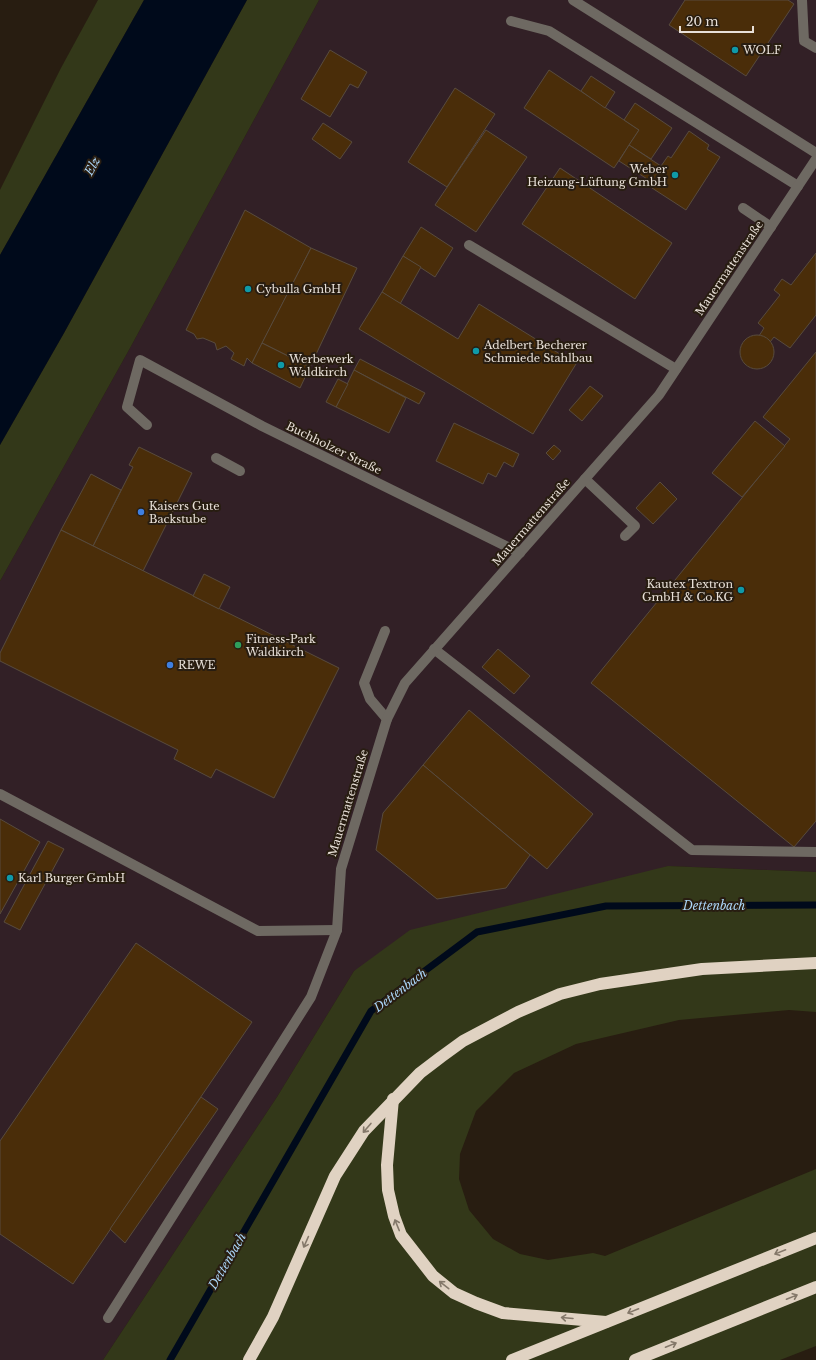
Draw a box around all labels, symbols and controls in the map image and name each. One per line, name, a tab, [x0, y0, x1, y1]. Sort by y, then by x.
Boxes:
scale bar	[680, 8, 753, 34]
text: 20 m	[686, 14, 718, 29]
place label: WOLF	[742, 43, 782, 57]
marker: WOLF	[730, 45, 740, 55]
water label: Elz	[80, 154, 103, 179]
place label: Weber Heizung-Lüftung GmbH	[527, 162, 668, 189]
marker: Weber Heizung-Lüftung GmbH	[670, 170, 680, 180]
street label: Mauermattenstraße	[692, 218, 766, 318]
place label: Cybulla GmbH	[256, 282, 341, 296]
marker: Cybulla GmbH	[243, 284, 253, 294]
place label: Adelbert Becherer Schmiede Stahlbau	[483, 338, 593, 365]
marker: Adelbert Becherer Schmiede Stahlbau	[471, 346, 481, 356]
place label: Werbewerk Waldkirch	[288, 352, 354, 379]
marker: Werbewerk Waldkirch	[276, 360, 286, 370]
street label: Buchholzer Straße	[284, 419, 384, 477]
street label: Mauermattenstraße	[489, 475, 573, 569]
place label: Kaisers Gute Backstube	[149, 499, 220, 526]
marker: Kaisers Gute Backstube	[136, 507, 146, 517]
place label: Kautex Textron GmbH & Co.KG	[642, 577, 733, 604]
marker: Kautex Textron GmbH & Co.KG	[736, 585, 746, 595]
place label: Fitness-Park Waldkirch	[245, 632, 316, 659]
marker: Fitness-Park Waldkirch	[233, 640, 243, 650]
place label: REWE	[178, 658, 216, 672]
marker: REWE	[165, 660, 175, 670]
street label: Mauermattenstraße	[325, 748, 371, 858]
place label: Karl Burger GmbH	[18, 871, 125, 885]
marker: Karl Burger GmbH	[5, 873, 15, 883]
water label: Dettenbach	[682, 898, 745, 913]
water label: Dettenbach	[370, 965, 430, 1015]
one-way arrow	[362, 1123, 371, 1134]
one-way arrow	[393, 1219, 401, 1231]
water label: Dettenbach	[204, 1230, 249, 1293]
one-way arrow	[301, 1236, 309, 1248]
one-way arrow	[774, 1249, 786, 1257]
one-way arrow	[439, 1280, 450, 1289]
one-way arrow	[785, 1292, 797, 1300]
one-way arrow	[627, 1308, 639, 1316]
one-way arrow	[561, 1315, 574, 1322]
one-way arrow	[665, 1341, 677, 1349]

